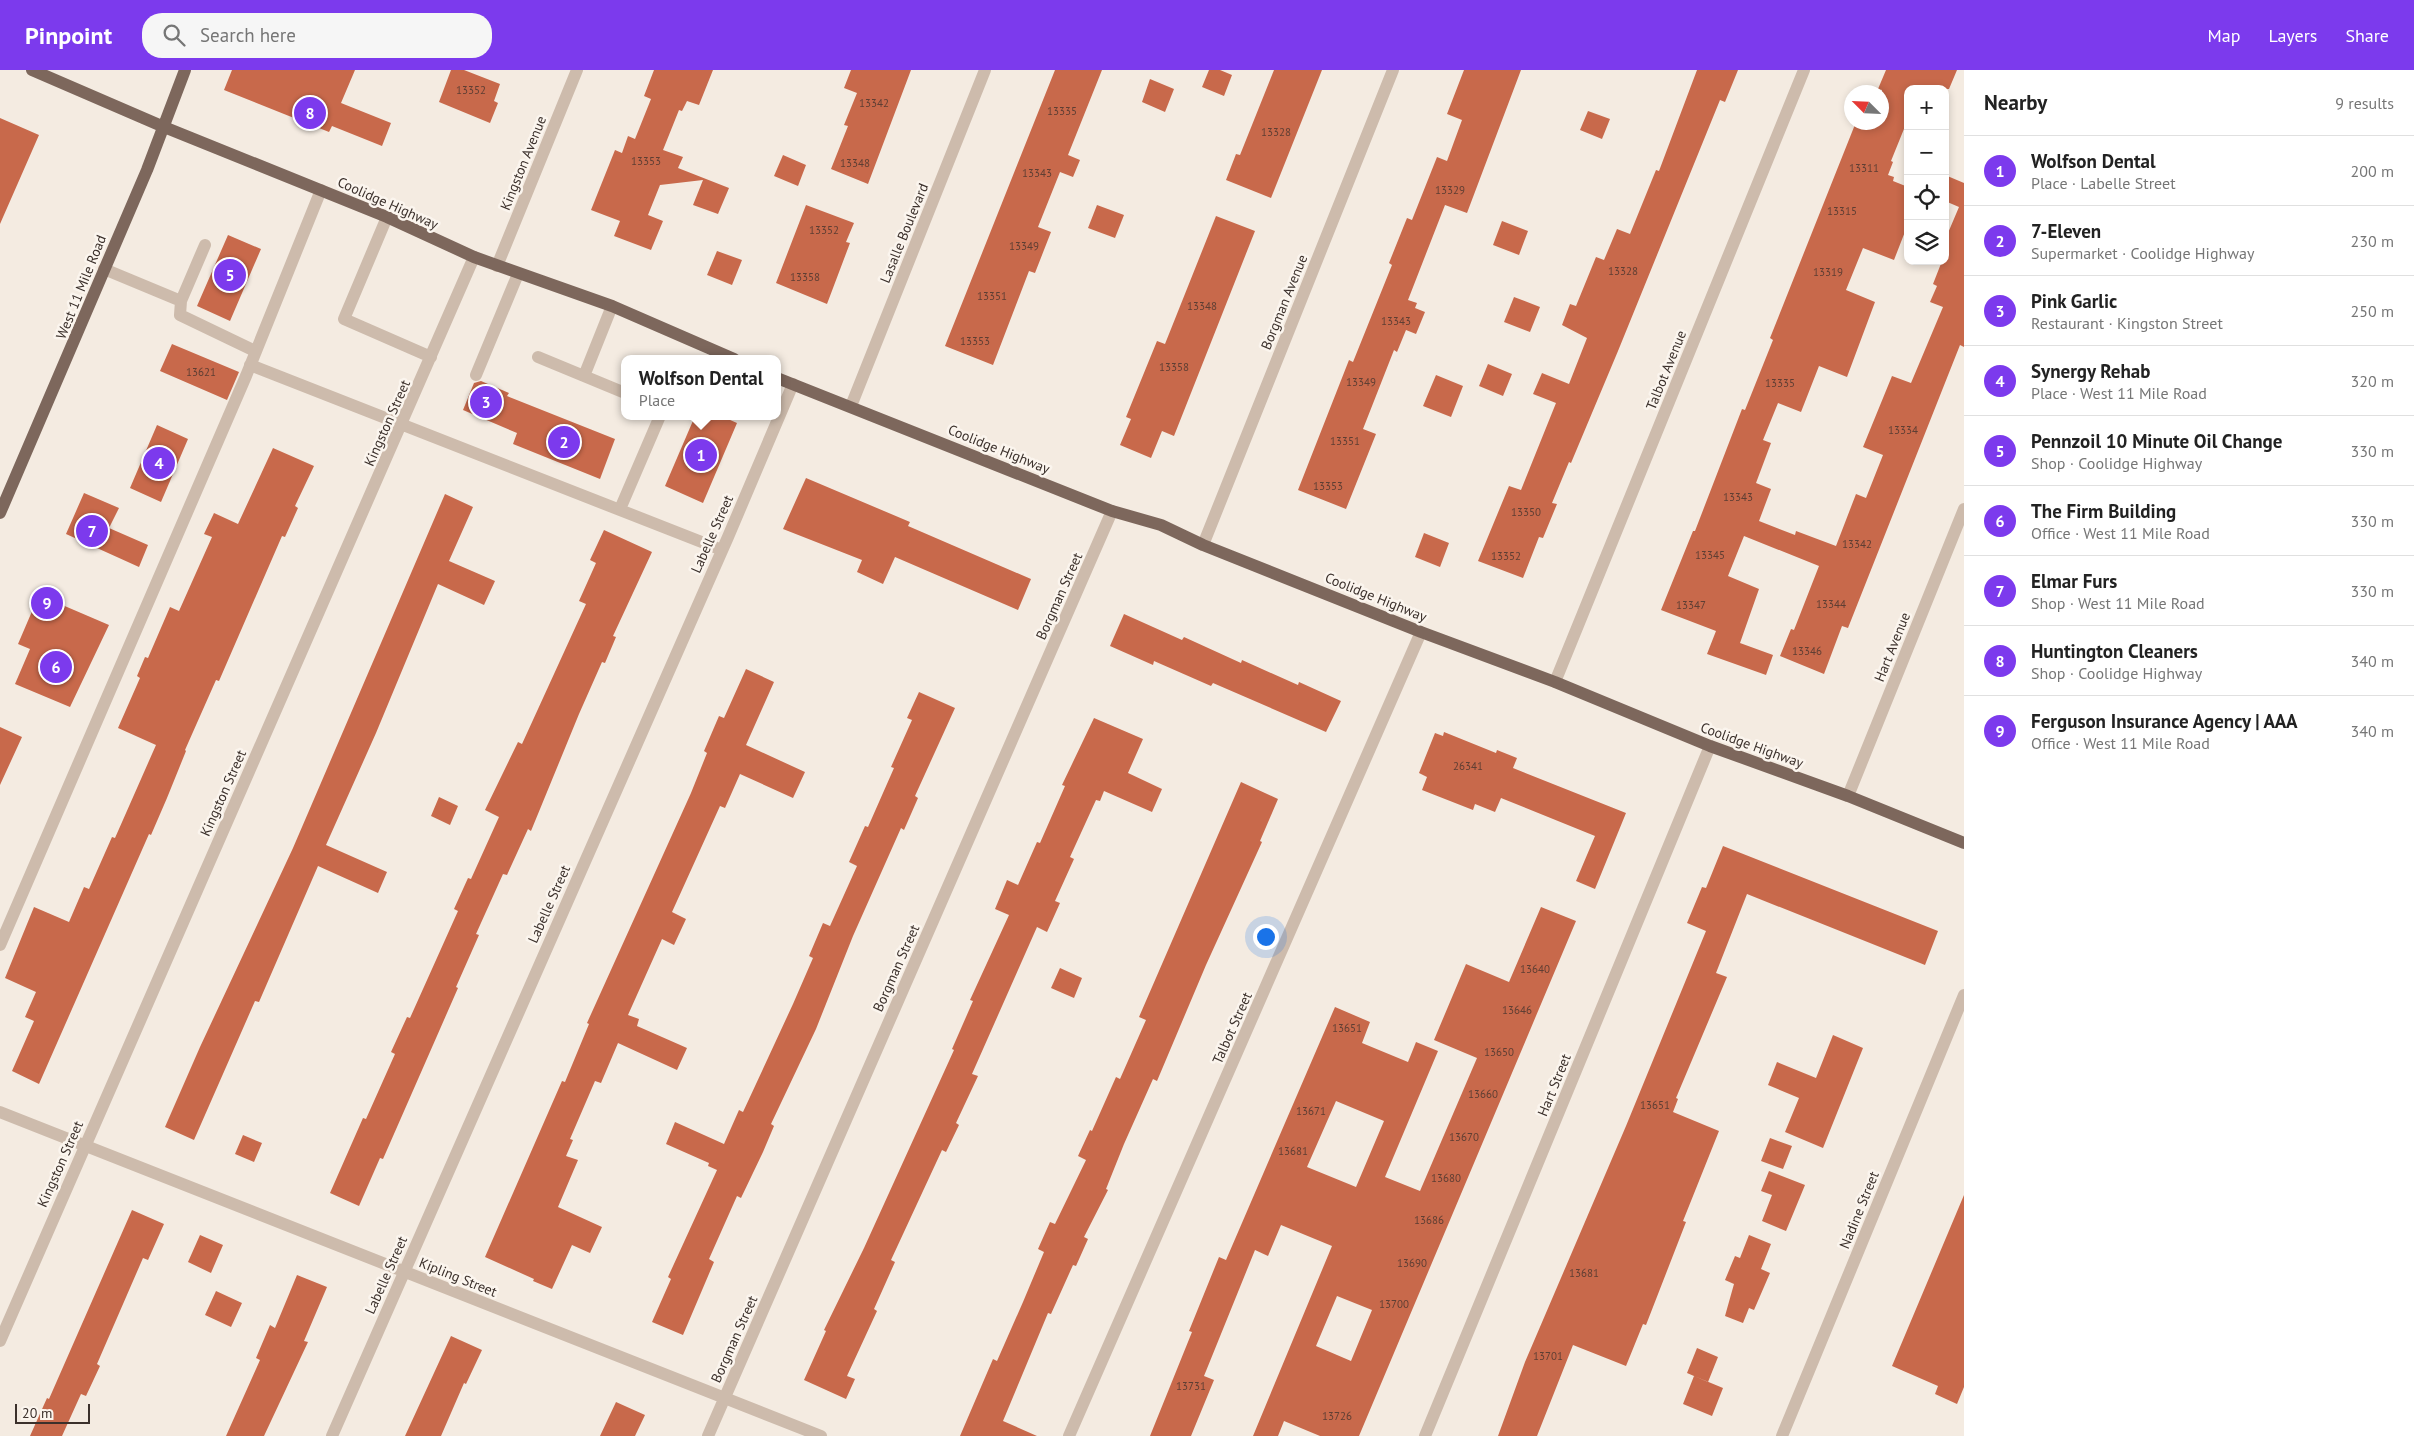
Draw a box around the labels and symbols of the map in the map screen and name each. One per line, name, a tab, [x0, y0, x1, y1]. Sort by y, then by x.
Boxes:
house number: 13352	[456, 83, 486, 97]
north arrow	[1844, 85, 1889, 130]
pin: 8	[294, 94, 326, 132]
house number: 13342	[859, 96, 889, 110]
house number: 13335	[1047, 104, 1077, 118]
street label: Kingston Avenue	[496, 113, 550, 213]
house number: 13328	[1261, 125, 1291, 139]
house number: 13353	[631, 154, 661, 168]
house number: 13348	[840, 156, 870, 170]
house number: 13311	[1849, 161, 1879, 175]
house number: 13343	[1022, 166, 1052, 180]
street label: Coolidge Highway	[335, 173, 442, 233]
street label: Lasalle Boulevard	[876, 181, 932, 285]
house number: 13329	[1435, 183, 1465, 197]
house number: 13315	[1827, 204, 1857, 218]
house number: 13352	[809, 223, 839, 237]
street label: West 11 Mile Road	[52, 232, 110, 342]
house number: 13349	[1009, 239, 1039, 253]
street label: Borgman Avenue	[1257, 252, 1311, 352]
pin: 5	[214, 256, 246, 294]
house number: 13328	[1608, 264, 1638, 278]
house number: 13319	[1813, 265, 1843, 279]
house number: 13358	[790, 270, 820, 284]
house number: 13351	[977, 289, 1007, 303]
house number: 13348	[1187, 299, 1217, 313]
house number: 13343	[1381, 314, 1411, 328]
street label: Talbot Avenue	[1642, 328, 1690, 412]
house number: 13353	[960, 334, 990, 348]
house number: 13358	[1159, 360, 1189, 374]
house number: 13621	[186, 365, 216, 379]
house number: 13349	[1346, 375, 1376, 389]
house number: 13335	[1765, 376, 1795, 390]
street label: Kingston Street	[360, 377, 414, 469]
pin: 3	[470, 383, 502, 421]
street label: Coolidge Highway	[945, 420, 1053, 478]
pin: 2	[548, 423, 580, 461]
house number: 13334	[1888, 423, 1918, 437]
house number: 13351	[1330, 434, 1360, 448]
pin: 1	[685, 436, 717, 474]
pin: 4	[143, 444, 175, 482]
house number: 13353	[1313, 479, 1343, 493]
house number: 13343	[1723, 490, 1753, 504]
street label: Labelle Street	[687, 492, 737, 576]
house number: 13350	[1511, 505, 1541, 519]
pin: 7	[76, 512, 108, 550]
house number: 13342	[1842, 537, 1872, 551]
house number: 13345	[1695, 548, 1725, 562]
street label: Borgman Street	[1032, 549, 1086, 642]
house number: 13352	[1491, 549, 1521, 563]
street label: Coolidge Highway	[1322, 568, 1430, 626]
pin: 9	[31, 584, 63, 622]
house number: 13344	[1816, 597, 1846, 611]
house number: 13347	[1676, 598, 1706, 612]
street label: Hart Avenue	[1870, 610, 1914, 684]
house number: 13346	[1792, 644, 1822, 658]
pin: 6	[40, 648, 72, 686]
street label: Coolidge Highway	[1698, 718, 1806, 772]
street label: Kingston Street	[196, 747, 250, 839]
house number: 26341	[1453, 759, 1483, 773]
street label: Labelle Street	[524, 862, 574, 946]
street label: Borgman Street	[869, 921, 923, 1014]
your location	[1253, 924, 1279, 950]
house number: 13640	[1520, 962, 1550, 976]
street label: Talbot Street	[1208, 989, 1256, 1067]
house number: 13646	[1502, 1003, 1532, 1017]
house number: 13651	[1332, 1021, 1362, 1035]
house number: 13650	[1484, 1045, 1514, 1059]
street label: Hart Street	[1533, 1051, 1575, 1119]
house number: 13660	[1468, 1087, 1498, 1101]
house number: 13651	[1640, 1098, 1670, 1112]
house number: 13671	[1296, 1104, 1326, 1118]
street label: Kingston Street	[33, 1118, 87, 1210]
house number: 13670	[1449, 1130, 1479, 1144]
house number: 13681	[1278, 1144, 1308, 1158]
street label: Nadine Street	[1835, 1168, 1883, 1251]
house number: 13680	[1431, 1171, 1461, 1185]
house number: 13686	[1414, 1213, 1444, 1227]
street label: Labelle Street	[361, 1233, 411, 1317]
street label: Kipling Street	[416, 1253, 500, 1301]
house number: 13690	[1397, 1256, 1427, 1270]
house number: 13681	[1569, 1266, 1599, 1280]
street label: Borgman Street	[707, 1292, 761, 1385]
house number: 13700	[1379, 1297, 1409, 1311]
house number: 13701	[1533, 1349, 1563, 1363]
house number: 13731	[1176, 1379, 1206, 1393]
scale bar	[15, 1401, 90, 1424]
house number: 13726	[1322, 1409, 1352, 1423]

